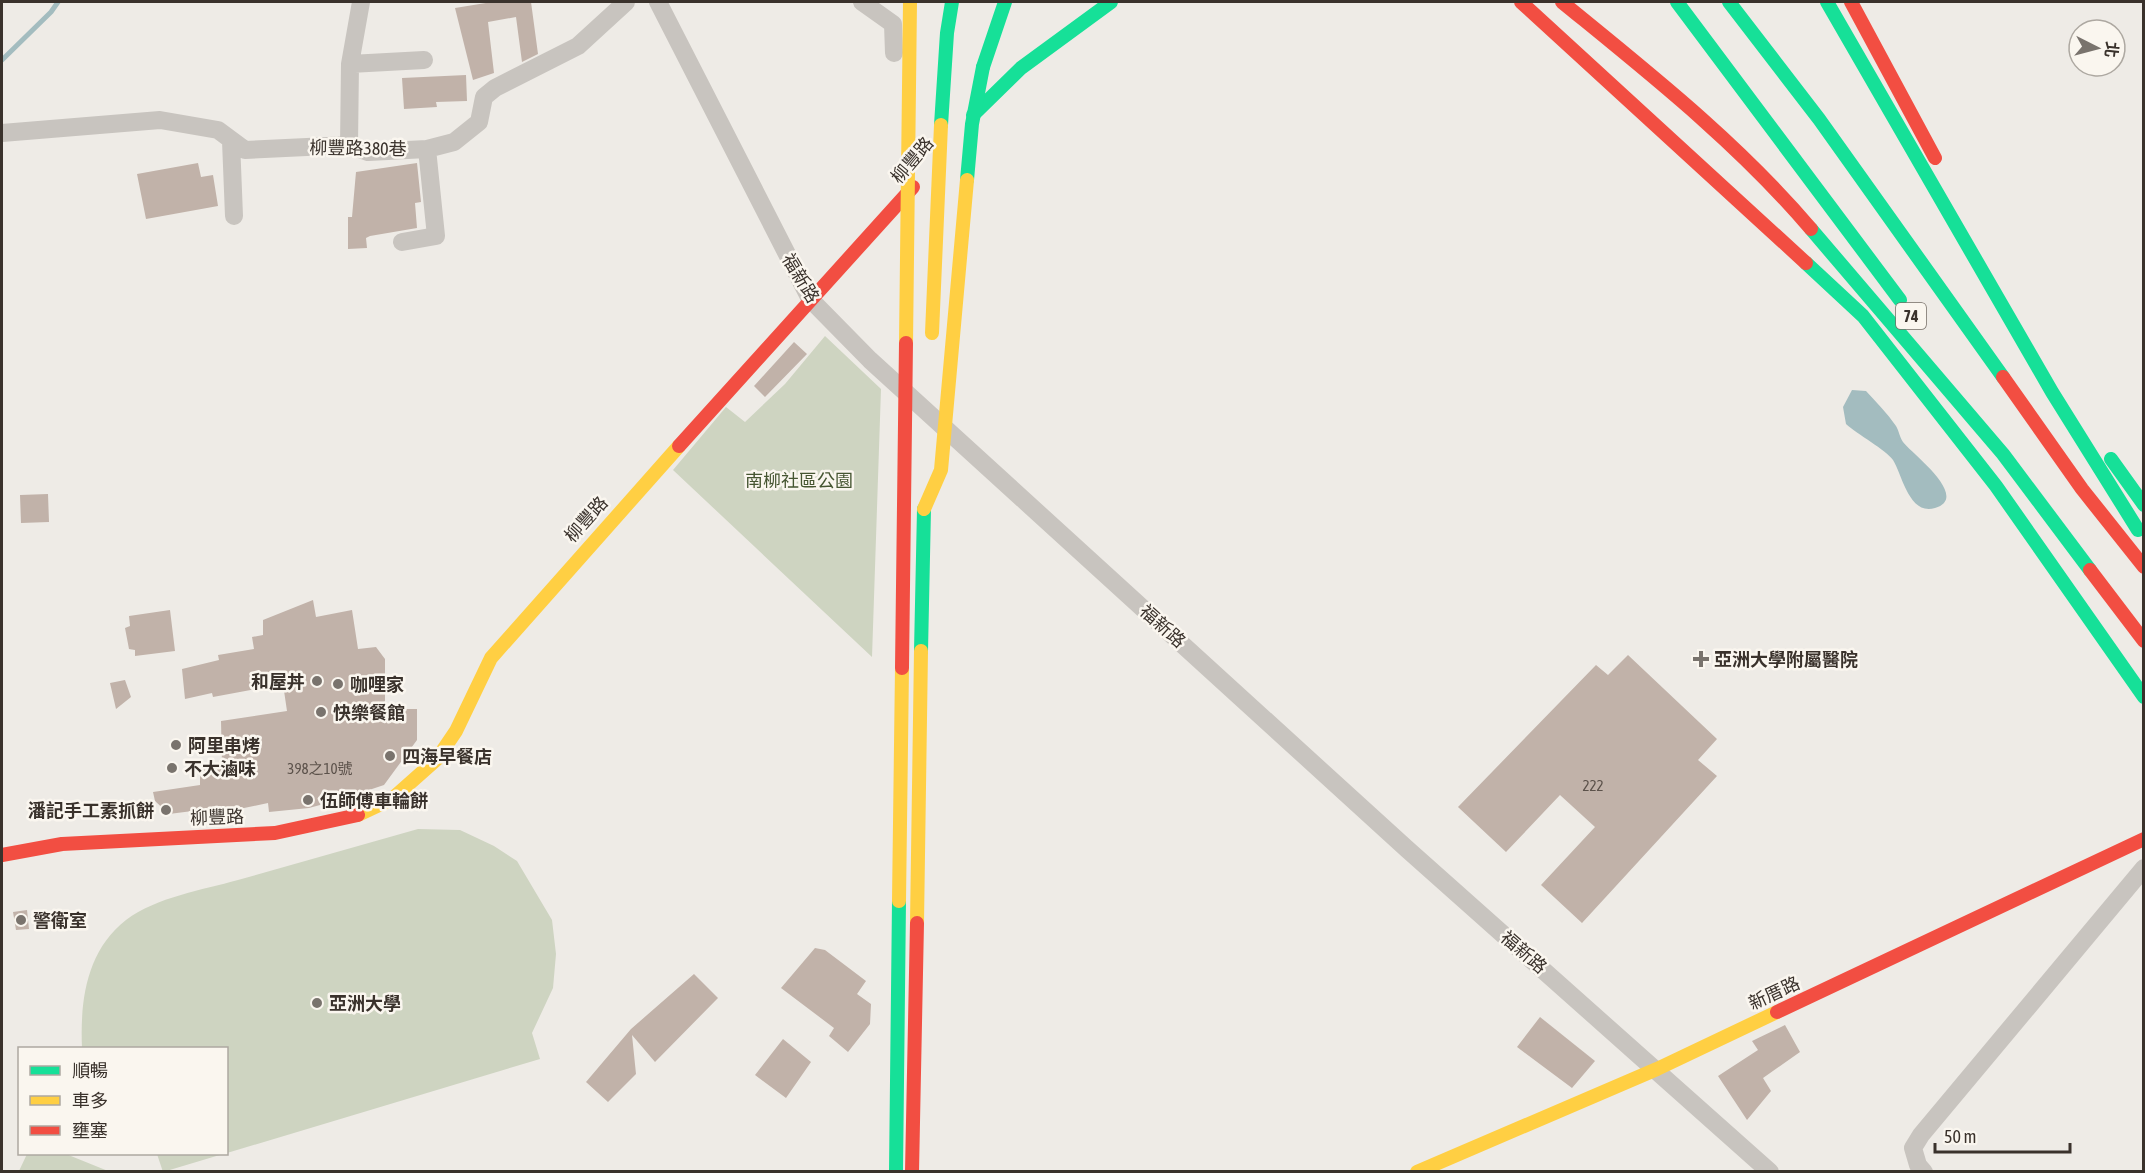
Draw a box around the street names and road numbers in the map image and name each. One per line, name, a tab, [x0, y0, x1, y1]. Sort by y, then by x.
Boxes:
street label: 柳豐路	[887, 133, 937, 187]
street label: 柳豐路380巷	[309, 137, 407, 159]
street label: 福新路	[778, 249, 824, 307]
road number: 74	[1896, 303, 1926, 329]
street label: 柳豐路	[560, 492, 612, 546]
street label: 福新路	[1136, 600, 1190, 652]
street label: 柳豐路	[190, 806, 244, 828]
street label: 福新路	[1497, 926, 1551, 978]
street label: 新厝路	[1745, 972, 1803, 1014]

